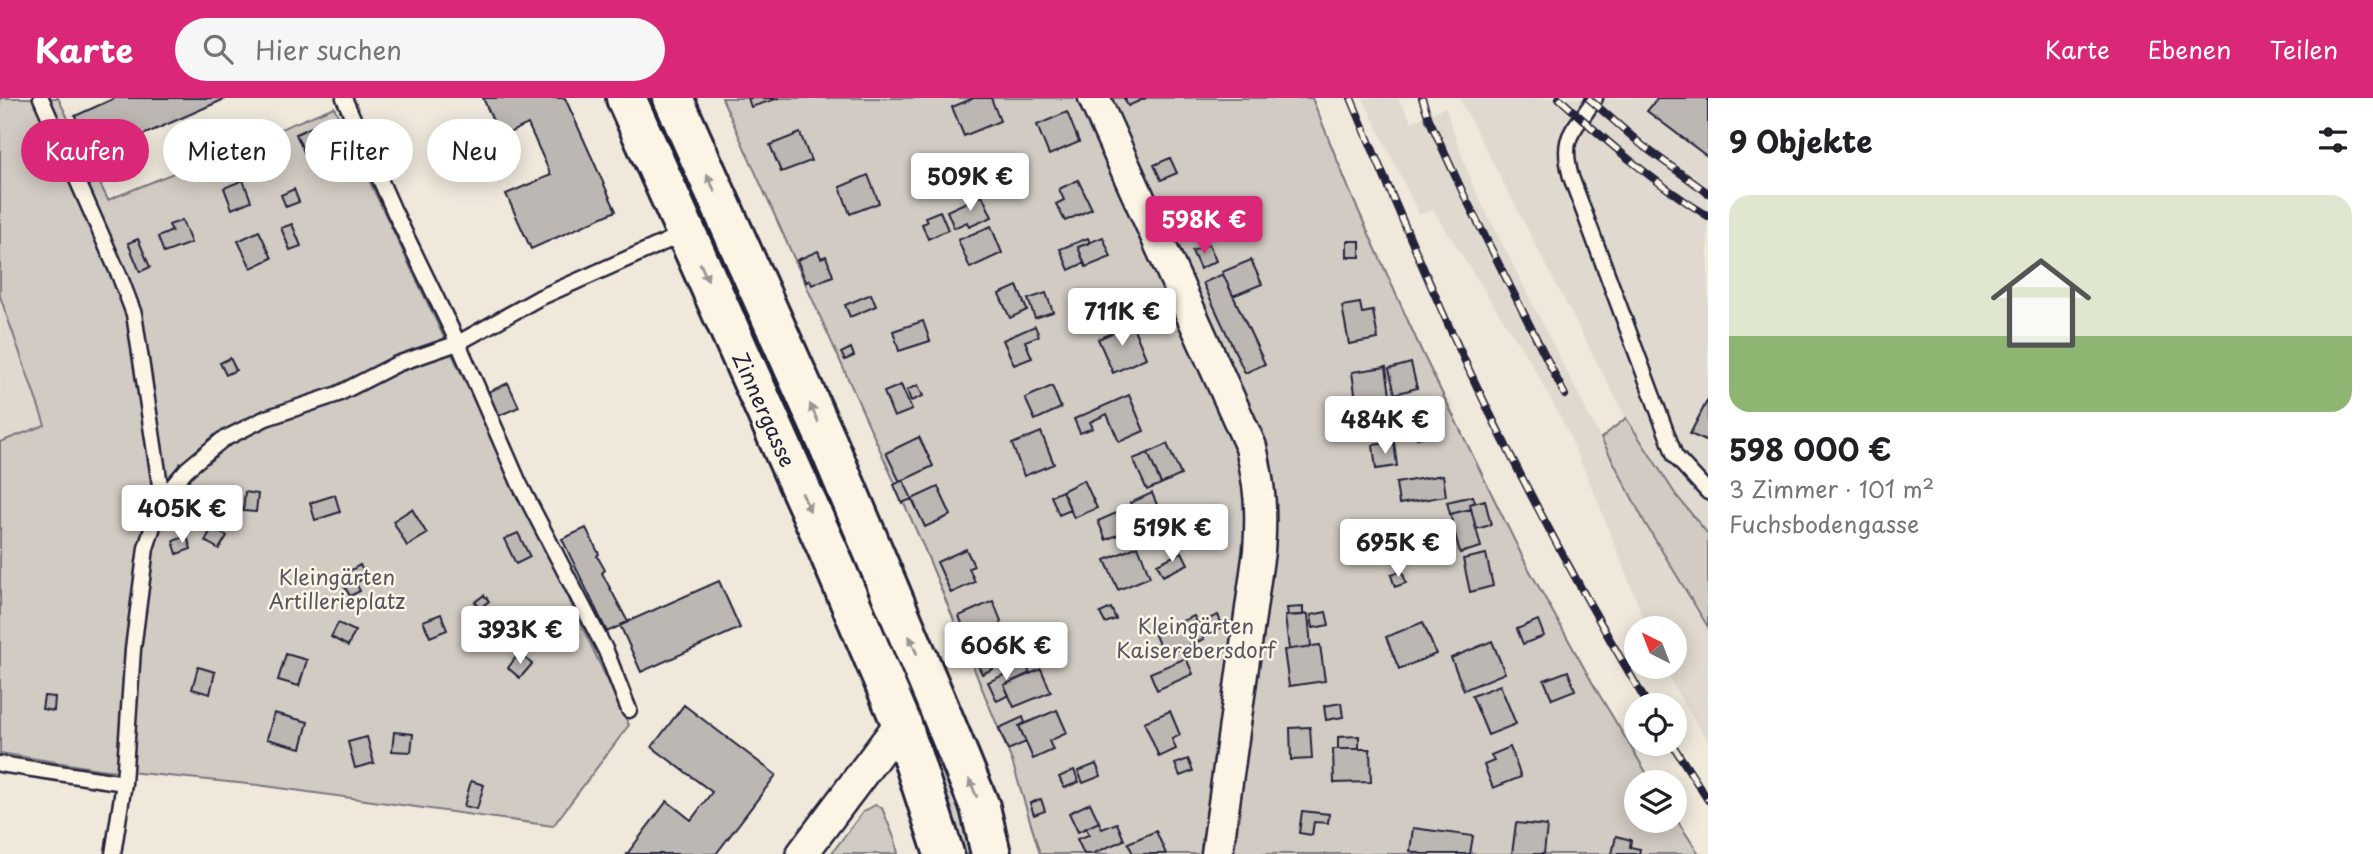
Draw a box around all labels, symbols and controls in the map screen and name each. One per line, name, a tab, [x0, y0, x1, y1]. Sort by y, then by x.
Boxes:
search box	[175, 18, 665, 81]
text: Karte	[35, 24, 133, 74]
icon: search	[199, 30, 237, 68]
text: Hier suchen	[255, 30, 402, 69]
text: Karte	[2045, 31, 2110, 67]
text: Ebenen	[2148, 31, 2231, 67]
text: Teilen	[2269, 31, 2338, 67]
text: 9 Objekte	[1729, 118, 1873, 163]
chip: Kaufen	[21, 119, 149, 182]
chip: Mieten	[163, 119, 291, 182]
chip: Filter	[305, 119, 413, 182]
chip: Neu	[427, 119, 521, 182]
icon: filters	[2314, 121, 2352, 159]
pin: 509K €	[913, 153, 1027, 213]
text: 509K €	[927, 158, 1013, 193]
one-way arrow	[705, 173, 717, 193]
pin: 598K €	[1147, 197, 1261, 256]
text: 598K €	[1162, 201, 1246, 236]
icon: home	[1978, 240, 2104, 366]
one-way arrow	[698, 262, 710, 282]
pin: 711K €	[1065, 288, 1179, 348]
text: 711K €	[1084, 293, 1160, 328]
street label: Zinnergasse	[725, 346, 805, 472]
pin: 484K €	[1328, 396, 1442, 456]
text: 484K €	[1341, 401, 1429, 436]
one-way arrow	[808, 403, 820, 423]
text: 598 000 €	[1729, 426, 1892, 471]
text: 3 Zimmer · 101 m²	[1729, 471, 1934, 506]
pin: 405K €	[125, 486, 239, 545]
text: 405K €	[138, 490, 226, 525]
one-way arrow	[800, 492, 812, 512]
pin: 519K €	[1115, 504, 1229, 564]
text: Fuchsbodengasse	[1729, 506, 1919, 541]
text: 519K €	[1132, 509, 1212, 544]
pin: 695K €	[1341, 519, 1455, 579]
text: 695K €	[1356, 524, 1440, 559]
park label: Kleingärten Artillerieplatz	[269, 560, 405, 616]
pin: 393K €	[463, 606, 577, 666]
park label: Kleingärten Kaiserebersdorf	[1116, 609, 1278, 665]
text: 393K €	[477, 611, 563, 646]
north arrow	[1624, 616, 1687, 679]
map controls	[1624, 616, 1687, 833]
pin: 606K €	[949, 622, 1063, 682]
text: 606K €	[961, 627, 1051, 662]
one-way arrow	[907, 635, 919, 655]
button: locate	[1624, 693, 1687, 756]
button: layers	[1624, 770, 1687, 833]
one-way arrow	[967, 778, 978, 799]

